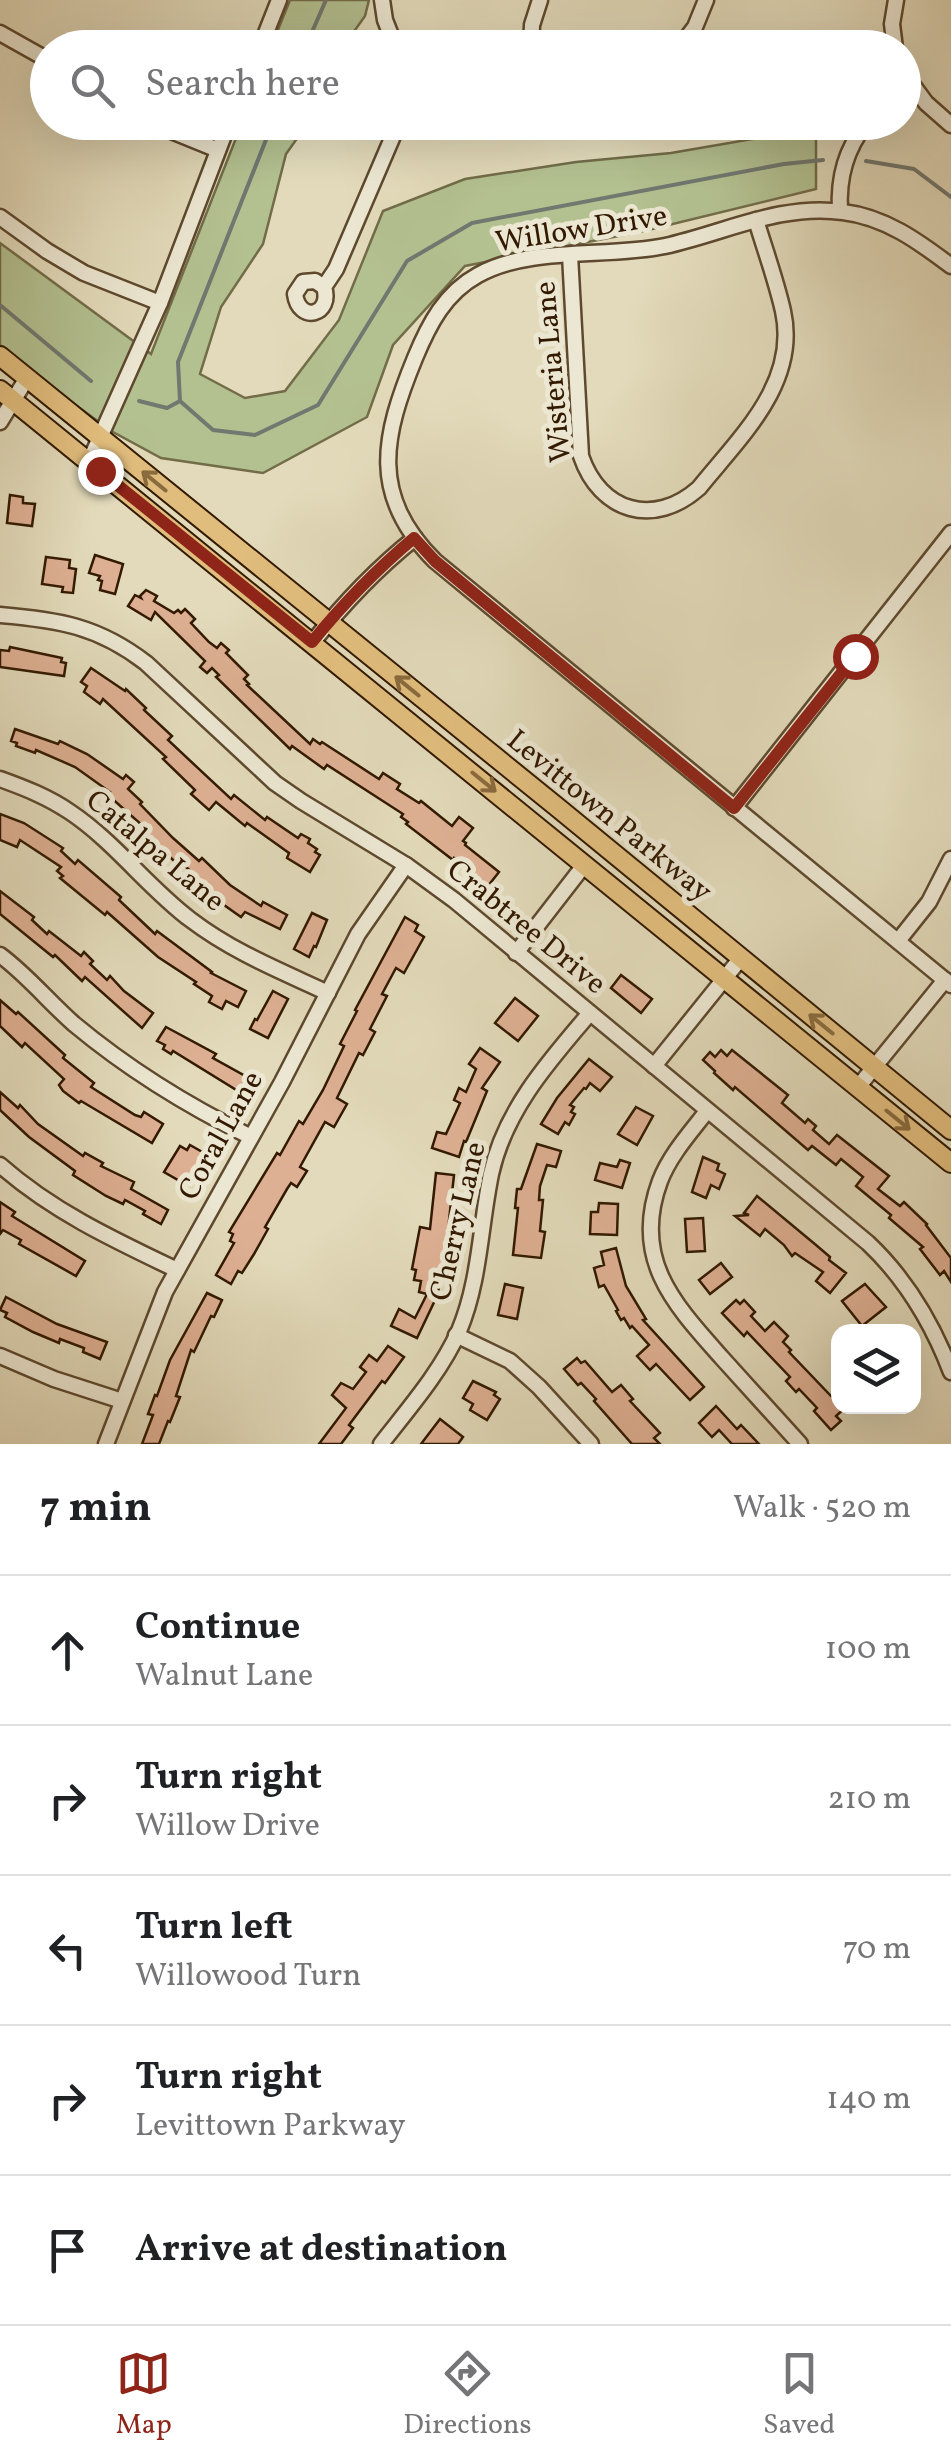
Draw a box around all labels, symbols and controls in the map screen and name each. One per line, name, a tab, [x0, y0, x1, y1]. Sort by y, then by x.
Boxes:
search box	[30, 30, 921, 140]
icon: search	[65, 58, 120, 113]
text: Search here	[145, 59, 340, 112]
street label: Willow Drive	[492, 196, 670, 264]
street label: Wisteria Lane	[525, 279, 583, 464]
route end	[78, 449, 124, 495]
one-way arrow	[142, 470, 168, 492]
route start	[833, 634, 879, 680]
one-way arrow	[394, 676, 421, 697]
street label: Levittown Parkway	[497, 720, 721, 913]
one-way arrow	[470, 771, 496, 793]
street label: Catalpa Lane	[76, 781, 234, 922]
street label: Crabtree Drive	[437, 850, 614, 1005]
one-way arrow	[809, 1013, 835, 1035]
street label: Coral Lane	[169, 1064, 275, 1208]
one-way arrow	[885, 1109, 911, 1131]
street label: Cherry Lane	[420, 1138, 498, 1305]
map controls	[831, 1324, 921, 1414]
button: layers	[831, 1324, 921, 1414]
text: 7 min	[40, 1480, 152, 1539]
text: Walk · 520 m	[733, 1487, 911, 1531]
text: Continue	[135, 1602, 300, 1655]
icon: ahead	[40, 1623, 95, 1678]
text: 100 m	[825, 1628, 911, 1672]
text: Walnut Lane	[135, 1655, 313, 1699]
text: Turn right	[135, 1752, 322, 1805]
icon: right	[40, 1773, 95, 1828]
text: 210 m	[827, 1778, 911, 1822]
text: Willow Drive	[135, 1805, 320, 1849]
text: Turn left	[135, 1902, 292, 1955]
icon: left	[40, 1923, 95, 1978]
text: 70 m	[843, 1928, 911, 1972]
text: Willowood Turn	[135, 1955, 361, 1999]
text: Turn right	[135, 2052, 322, 2105]
icon: right	[40, 2073, 95, 2128]
text: 140 m	[826, 2078, 911, 2122]
text: Levittown Parkway	[135, 2105, 406, 2149]
icon: arrive	[40, 2223, 95, 2278]
text: Arrive at destination	[135, 2224, 508, 2277]
tab: Map	[116, 2346, 172, 2445]
tab: Directions	[403, 2346, 532, 2445]
tab: Saved	[763, 2346, 835, 2445]

